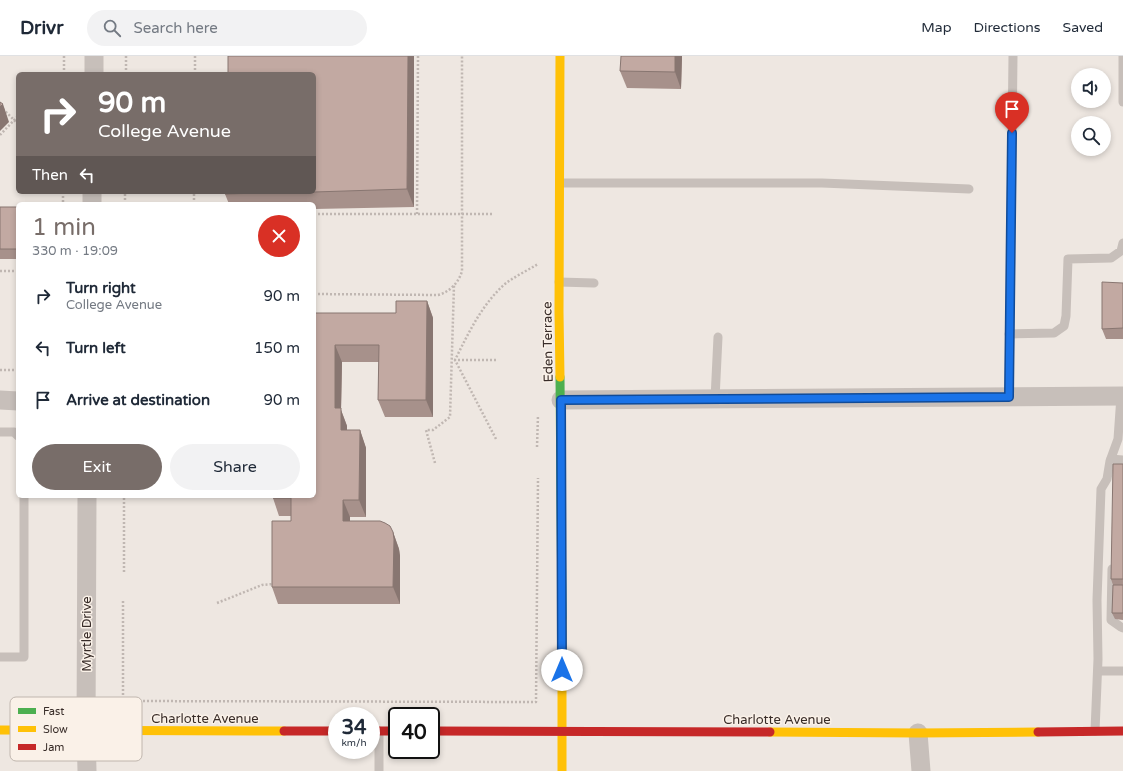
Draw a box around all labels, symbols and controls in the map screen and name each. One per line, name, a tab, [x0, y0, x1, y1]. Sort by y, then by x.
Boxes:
search box	[87, 10, 367, 46]
text: Drivr	[20, 17, 63, 39]
icon: search	[101, 17, 123, 39]
text: Search here	[133, 19, 218, 37]
text: Map	[921, 19, 952, 36]
text: Directions	[974, 19, 1041, 36]
text: Saved	[1063, 19, 1103, 36]
map controls	[1071, 68, 1111, 156]
button: sound	[1071, 68, 1111, 108]
text: 90 m	[98, 86, 166, 120]
icon: right	[32, 88, 84, 140]
pin	[995, 92, 1029, 133]
icon: arrive	[1001, 98, 1023, 120]
button: search	[1071, 116, 1111, 156]
text: College Avenue	[98, 120, 231, 142]
icon: left	[76, 164, 98, 186]
text: Then	[32, 166, 68, 184]
text: 1 min	[32, 213, 96, 242]
button: close	[258, 215, 300, 257]
text: 330 m · 19:09	[32, 243, 118, 259]
text: Turn right	[66, 279, 136, 297]
icon: right	[32, 285, 54, 307]
text: 90 m	[263, 287, 300, 305]
text: College Avenue	[66, 297, 162, 313]
street label: Eden Terrace	[539, 301, 557, 383]
icon: left	[32, 337, 54, 359]
text: Turn left	[66, 339, 126, 357]
text: 150 m	[254, 339, 300, 357]
icon: arrive	[32, 389, 54, 411]
text: Arrive at destination	[66, 391, 210, 409]
text: 90 m	[263, 391, 300, 409]
button: Exit	[32, 444, 162, 490]
button: Share	[170, 444, 300, 490]
street label: Myrtle Drive	[79, 596, 95, 672]
position arrow	[541, 649, 583, 691]
legend	[10, 697, 142, 761]
text: Fast	[43, 705, 64, 718]
speed limit sign: 40	[388, 707, 440, 759]
street label: Charlotte Avenue	[151, 711, 259, 727]
street label: Charlotte Avenue	[723, 712, 831, 728]
text: 34	[341, 716, 367, 740]
text: Slow	[43, 723, 68, 736]
text: km/h	[341, 737, 367, 749]
text: Jam	[43, 741, 64, 754]

